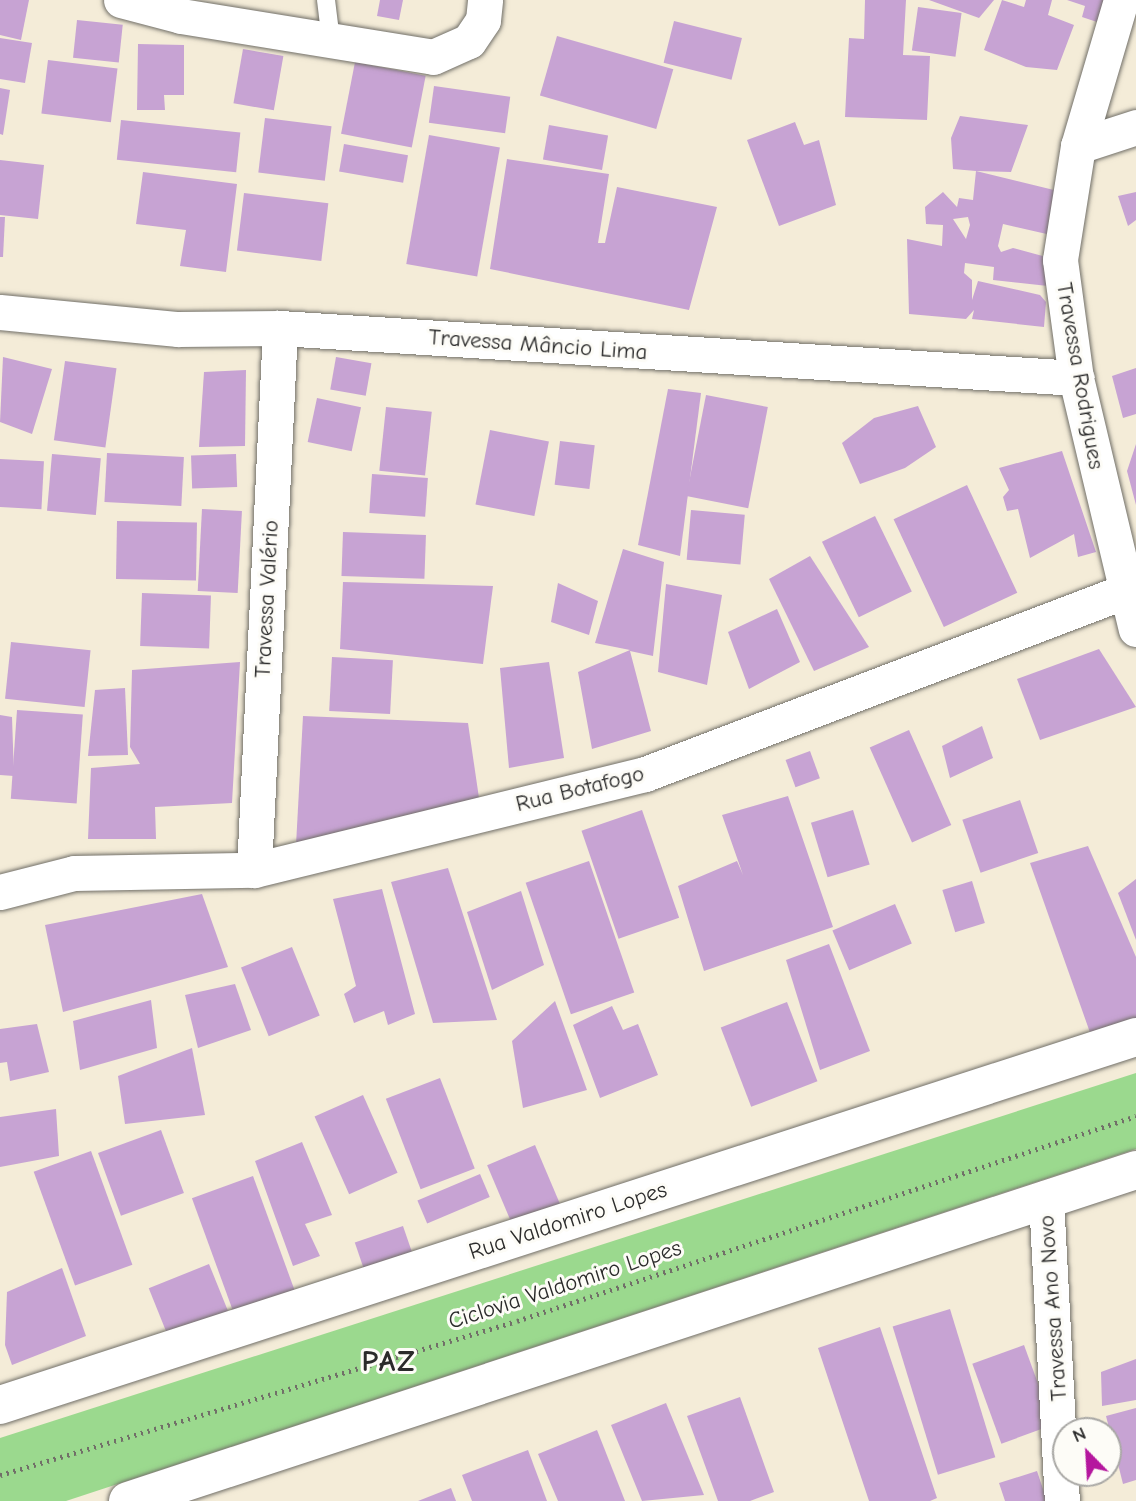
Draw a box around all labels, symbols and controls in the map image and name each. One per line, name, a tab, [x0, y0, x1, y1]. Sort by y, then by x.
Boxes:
street label: Travessa Rodrigues	[1050, 281, 1110, 471]
street label: Travessa Mâncio Lima	[428, 324, 648, 366]
street label: Travessa Valério	[249, 519, 285, 679]
street label: Rua Botafogo	[513, 760, 647, 818]
street label: Rua Valdomiro Lopes	[465, 1176, 671, 1266]
street label: Travessa Ano Novo	[1033, 1214, 1073, 1402]
street label: Ciclovia Valdomiro Lopes	[445, 1234, 685, 1336]
district label: PAZ	[362, 1344, 416, 1380]
north arrow	[1052, 1417, 1122, 1487]
text: N	[1069, 1422, 1089, 1447]

